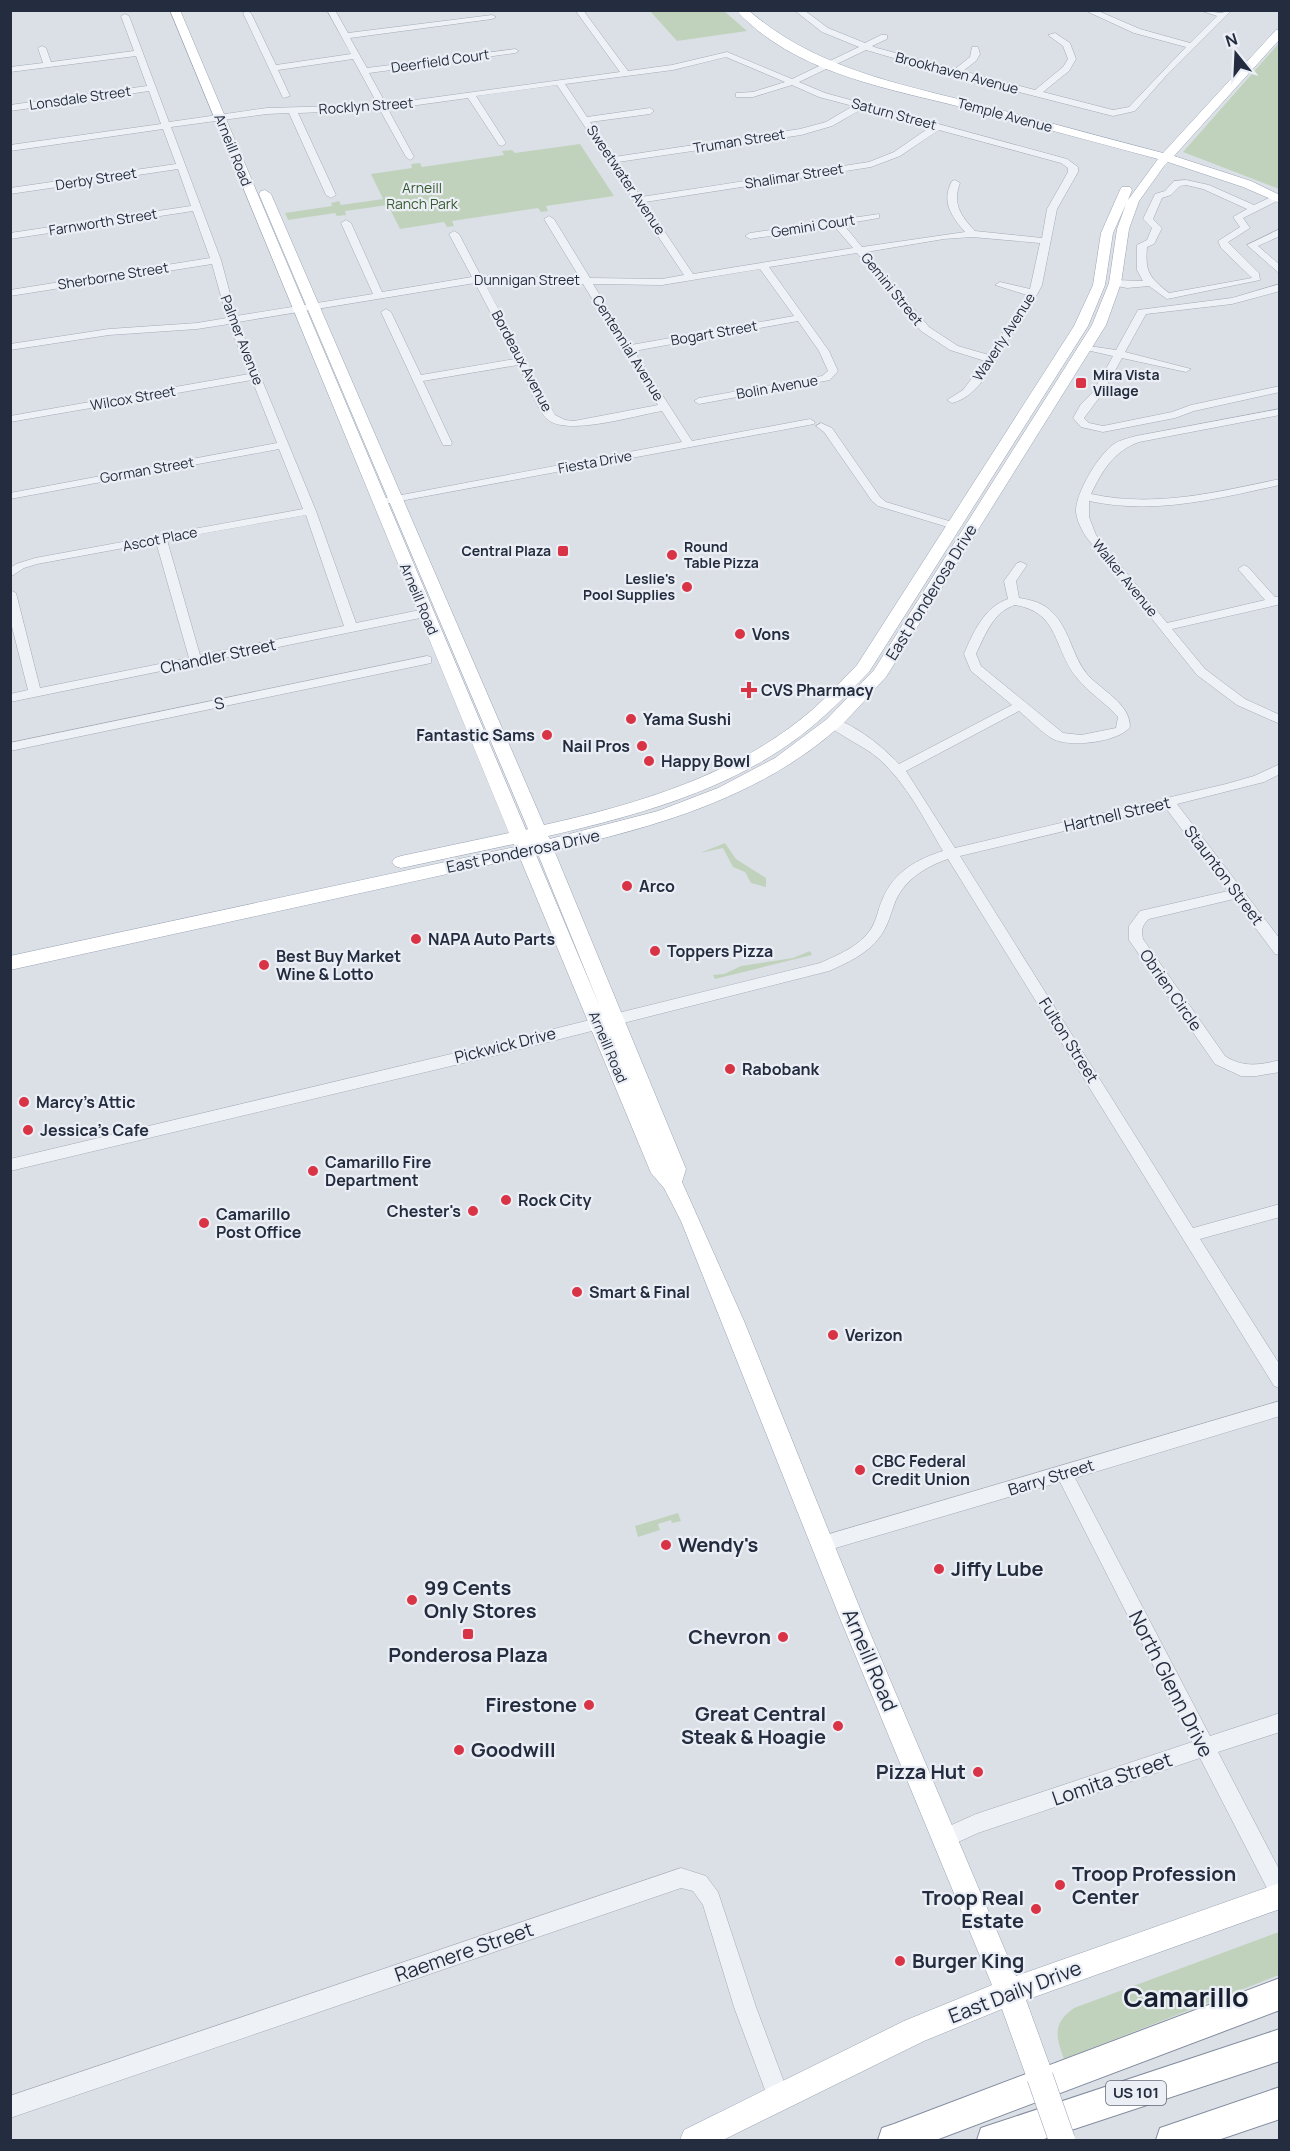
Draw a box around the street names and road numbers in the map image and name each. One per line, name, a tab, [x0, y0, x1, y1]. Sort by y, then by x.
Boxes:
street label: Deerfield Court	[390, 44, 491, 77]
street label: Brookhaven Avenue	[893, 47, 1021, 98]
street label: Lonsdale Street	[28, 81, 132, 114]
street label: Rocklyn Street	[318, 93, 414, 118]
street label: Saturn Street	[849, 93, 939, 134]
street label: Temple Avenue	[956, 93, 1055, 136]
street label: Arneill Road	[210, 111, 257, 189]
street label: Sweetwater Avenue	[583, 121, 670, 238]
street label: Truman Street	[692, 124, 787, 157]
street label: Shalimar Street	[743, 158, 845, 193]
street label: Derby Street	[54, 163, 138, 194]
street label: Farnworth Street	[47, 203, 159, 239]
street label: Gemini Court	[770, 209, 857, 242]
street label: Gemini Street	[857, 248, 928, 329]
street label: Sherborne Street	[56, 257, 170, 294]
street label: Dunnigan Street	[474, 270, 580, 289]
street label: Waverly Avenue	[968, 289, 1039, 384]
street label: Centennial Avenue	[588, 291, 669, 404]
street label: Palmer Avenue	[217, 292, 268, 388]
street label: Bordeaux Avenue	[488, 307, 557, 415]
street label: Bogart Street	[669, 315, 759, 349]
street label: Bolin Avenue	[735, 370, 819, 403]
street label: Wilcox Street	[89, 381, 177, 414]
street label: Fiesta Drive	[556, 446, 633, 477]
street label: Gorman Street	[98, 452, 196, 487]
street label: East Ponderosa Drive	[880, 520, 982, 664]
street label: Ascot Place	[121, 522, 199, 555]
street label: Walker Avenue	[1088, 535, 1162, 620]
street label: Arneill Road	[396, 560, 443, 638]
street label: Chandler Street	[158, 633, 278, 679]
street label: S	[212, 691, 226, 715]
street label: Hartnell Street	[1062, 791, 1172, 837]
street label: Staunton Street	[1179, 821, 1269, 929]
street label: East Ponderosa Drive	[444, 824, 602, 878]
street label: Obrien Circle	[1135, 945, 1207, 1035]
street label: Fulton Street	[1034, 993, 1104, 1087]
street label: Arneill Road	[585, 1008, 632, 1086]
street label: Pickwick Drive	[452, 1022, 558, 1068]
street label: Barry Street	[1005, 1454, 1097, 1500]
street label: Arneill Road	[837, 1604, 904, 1715]
street label: North Glenn Drive	[1123, 1606, 1220, 1762]
street label: Lomita Street	[1048, 1745, 1176, 1812]
street label: Raemere Street	[391, 1915, 537, 1988]
street label: East Daily Drive	[945, 1954, 1085, 2029]
road number: US 101	[1106, 2081, 1166, 2105]

